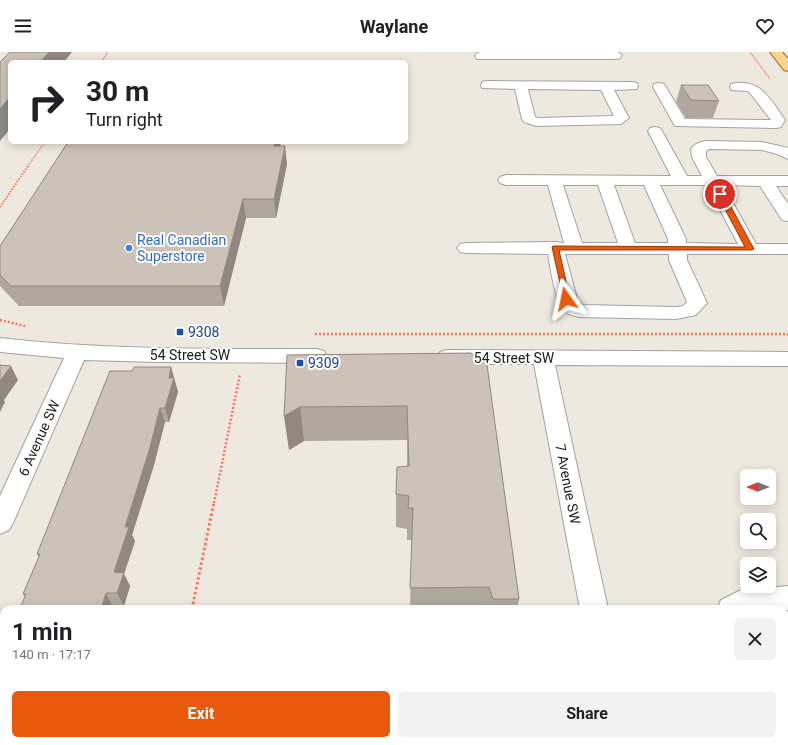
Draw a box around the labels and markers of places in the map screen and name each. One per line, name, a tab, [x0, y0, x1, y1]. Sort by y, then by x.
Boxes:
pin	[703, 177, 737, 211]
place label: Real Canadian Superstore	[137, 232, 226, 264]
marker: Real Canadian Superstore	[124, 243, 134, 253]
place label: 9308	[188, 324, 220, 340]
marker: 9308	[175, 327, 185, 337]
place label: 9309	[308, 355, 339, 371]
marker: 9309	[295, 358, 305, 368]

